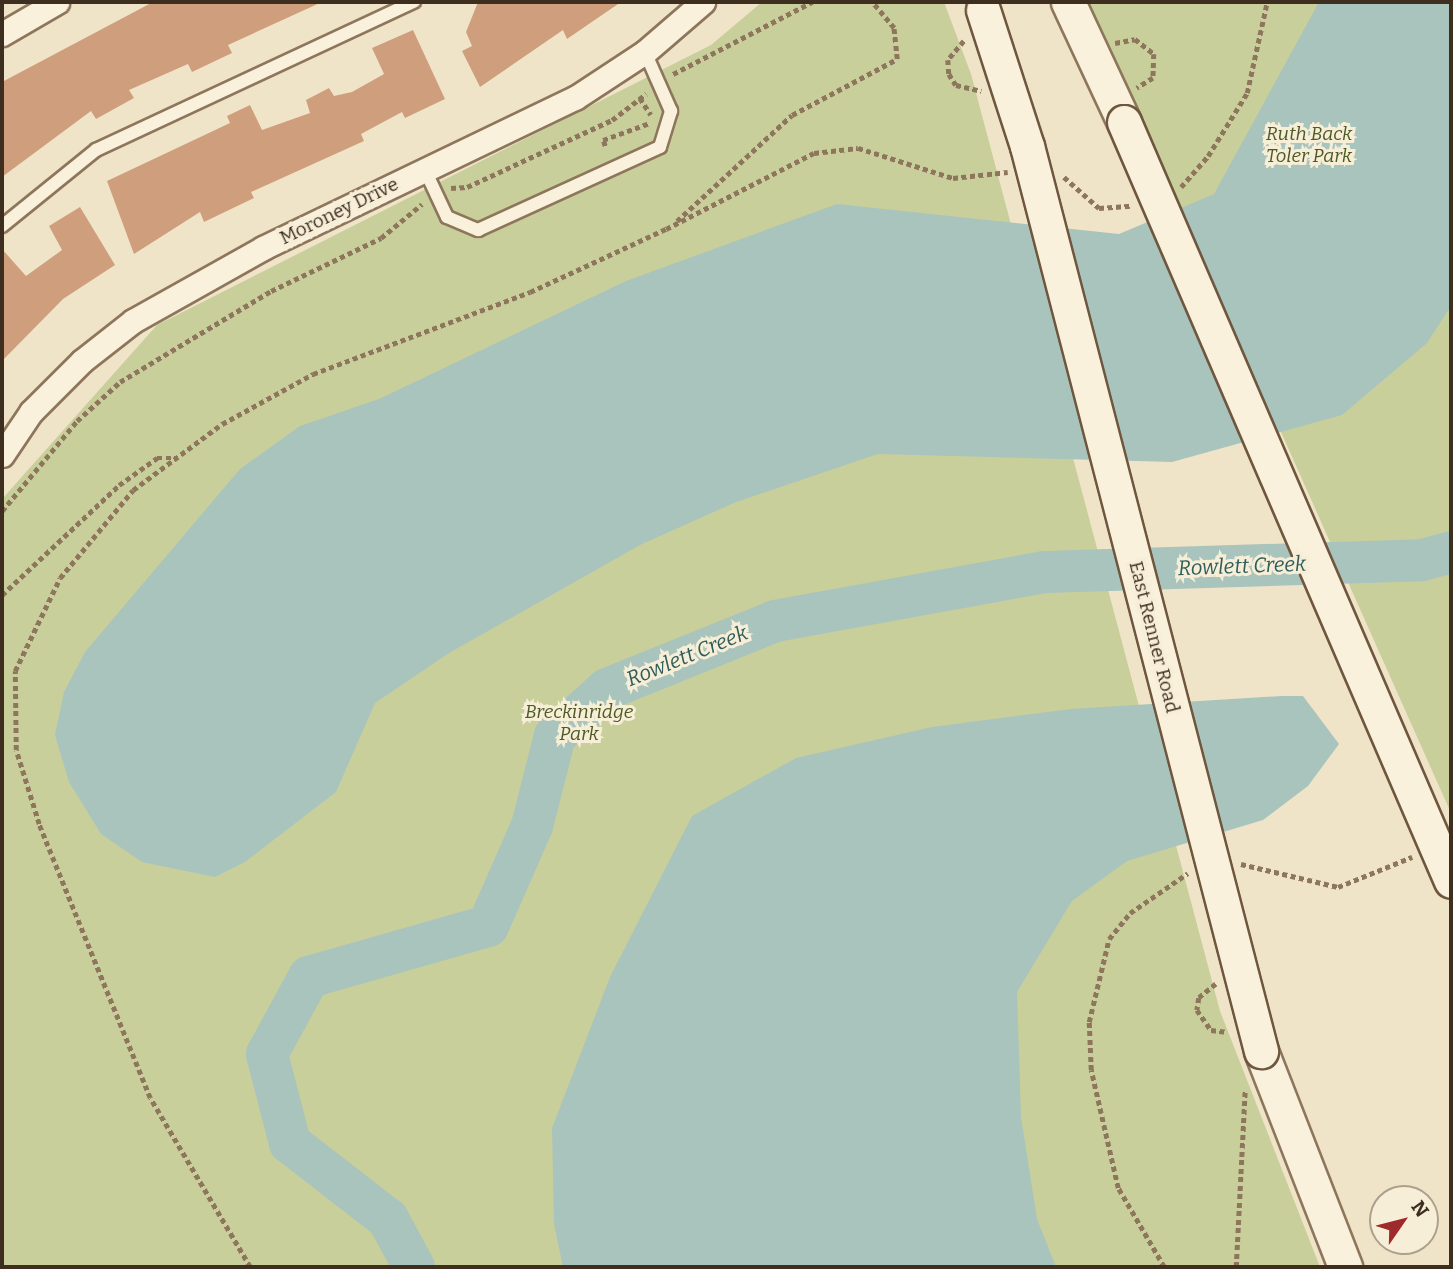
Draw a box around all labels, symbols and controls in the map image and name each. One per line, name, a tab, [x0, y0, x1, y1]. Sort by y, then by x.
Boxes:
park label: Ruth Back Toler Park	[1266, 123, 1352, 167]
street label: Moroney Drive	[276, 172, 402, 250]
water label: Rowlett Creek	[1177, 551, 1307, 581]
street label: East Renner Road	[1124, 559, 1184, 715]
water label: Rowlett Creek	[623, 620, 751, 692]
park label: Breckinridge Park	[525, 701, 633, 745]
north arrow	[1369, 1185, 1439, 1255]
text: N	[1406, 1196, 1434, 1221]

